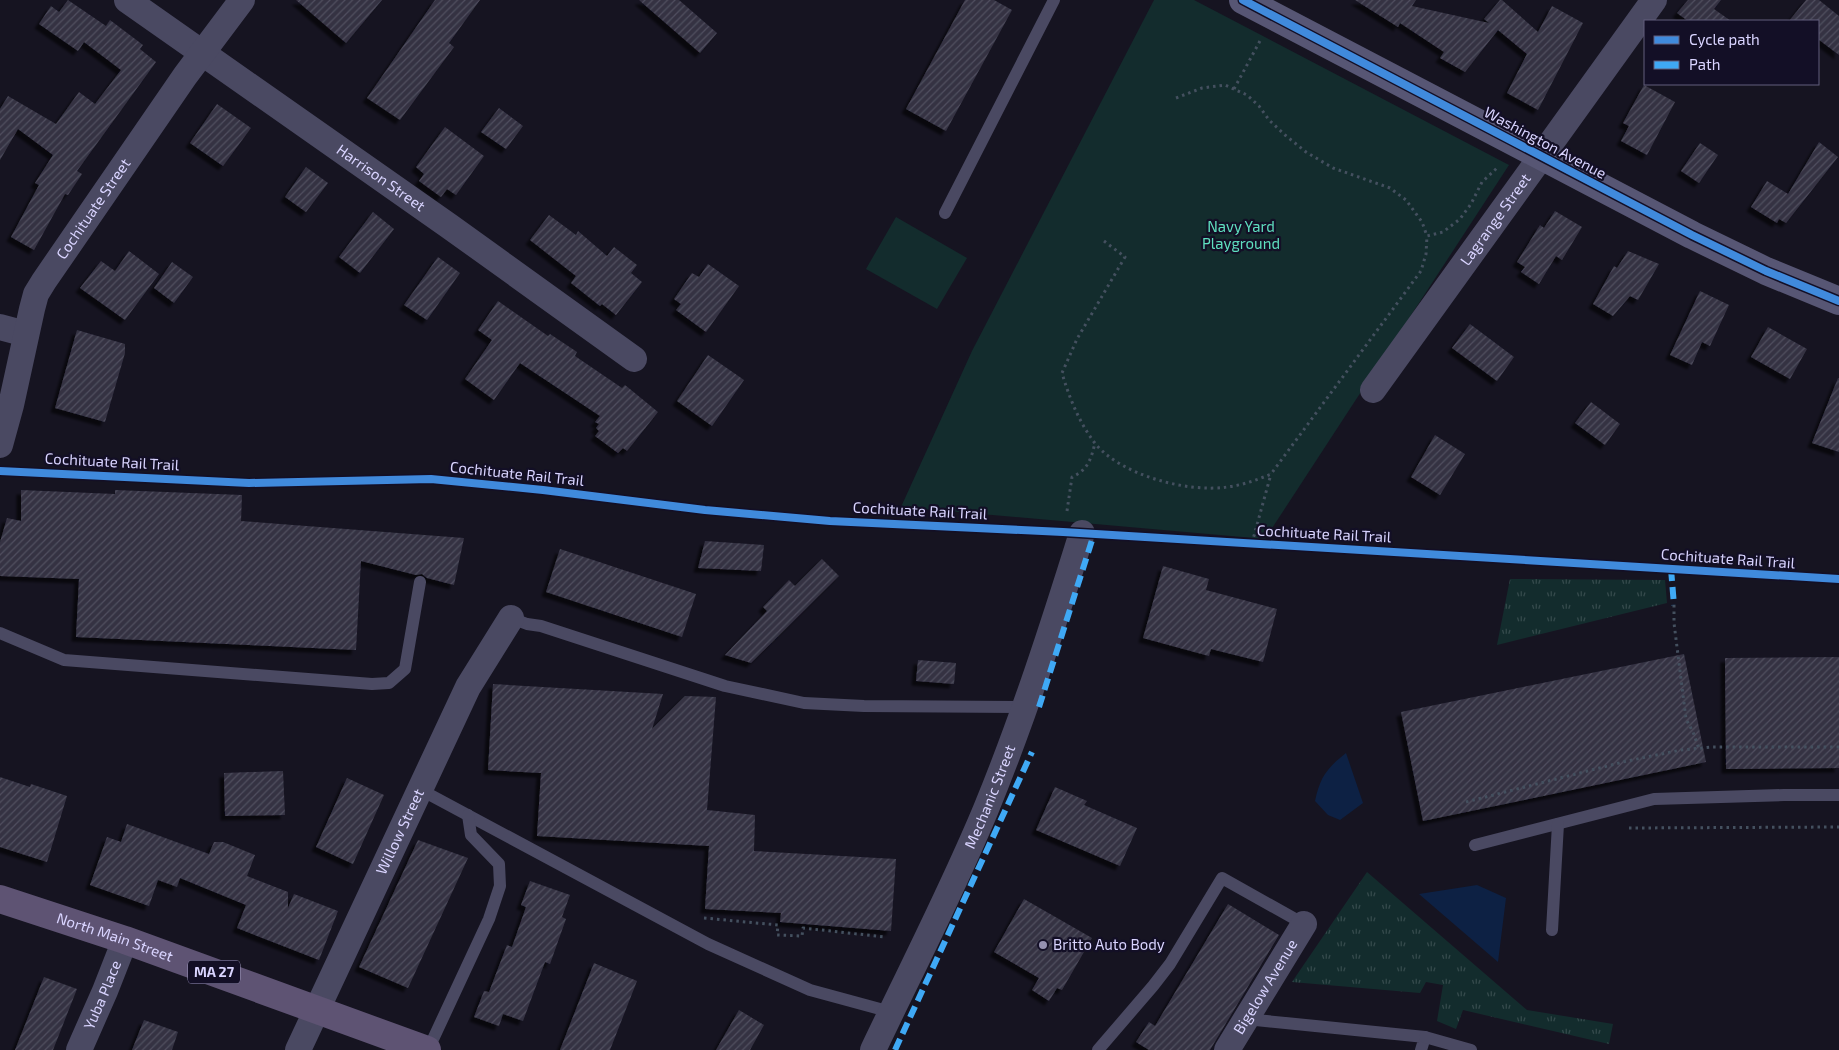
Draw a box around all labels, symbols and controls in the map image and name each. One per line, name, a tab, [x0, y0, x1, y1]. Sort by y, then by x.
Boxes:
legend	[1644, 20, 1819, 85]
text: Cycle path	[1689, 30, 1760, 48]
text: Path	[1689, 55, 1720, 73]
street label: Washington Avenue	[1481, 102, 1610, 182]
street label: Harrison Street	[334, 140, 429, 215]
street label: Cochituate Street	[52, 154, 134, 262]
street label: Lagrange Street	[1456, 169, 1534, 268]
park label: Navy Yard Playground	[1202, 217, 1280, 252]
street label: Cochituate Rail Trail	[44, 448, 180, 474]
street label: Cochituate Rail Trail	[449, 457, 585, 489]
street label: Cochituate Rail Trail	[852, 497, 988, 523]
street label: Cochituate Rail Trail	[1256, 520, 1392, 546]
street label: Cochituate Rail Trail	[1660, 544, 1796, 572]
street label: Mechanic Street	[960, 742, 1018, 851]
street label: Willow Street	[372, 785, 427, 877]
street label: North Main Street	[55, 908, 176, 965]
place label: Britto Auto Body	[1053, 935, 1165, 953]
street label: Bigelow Avenue	[1229, 936, 1301, 1037]
marker: Britto Auto Body	[1037, 939, 1049, 951]
street label: Yuba Place	[79, 957, 124, 1032]
road number: MA 27	[188, 960, 240, 984]

